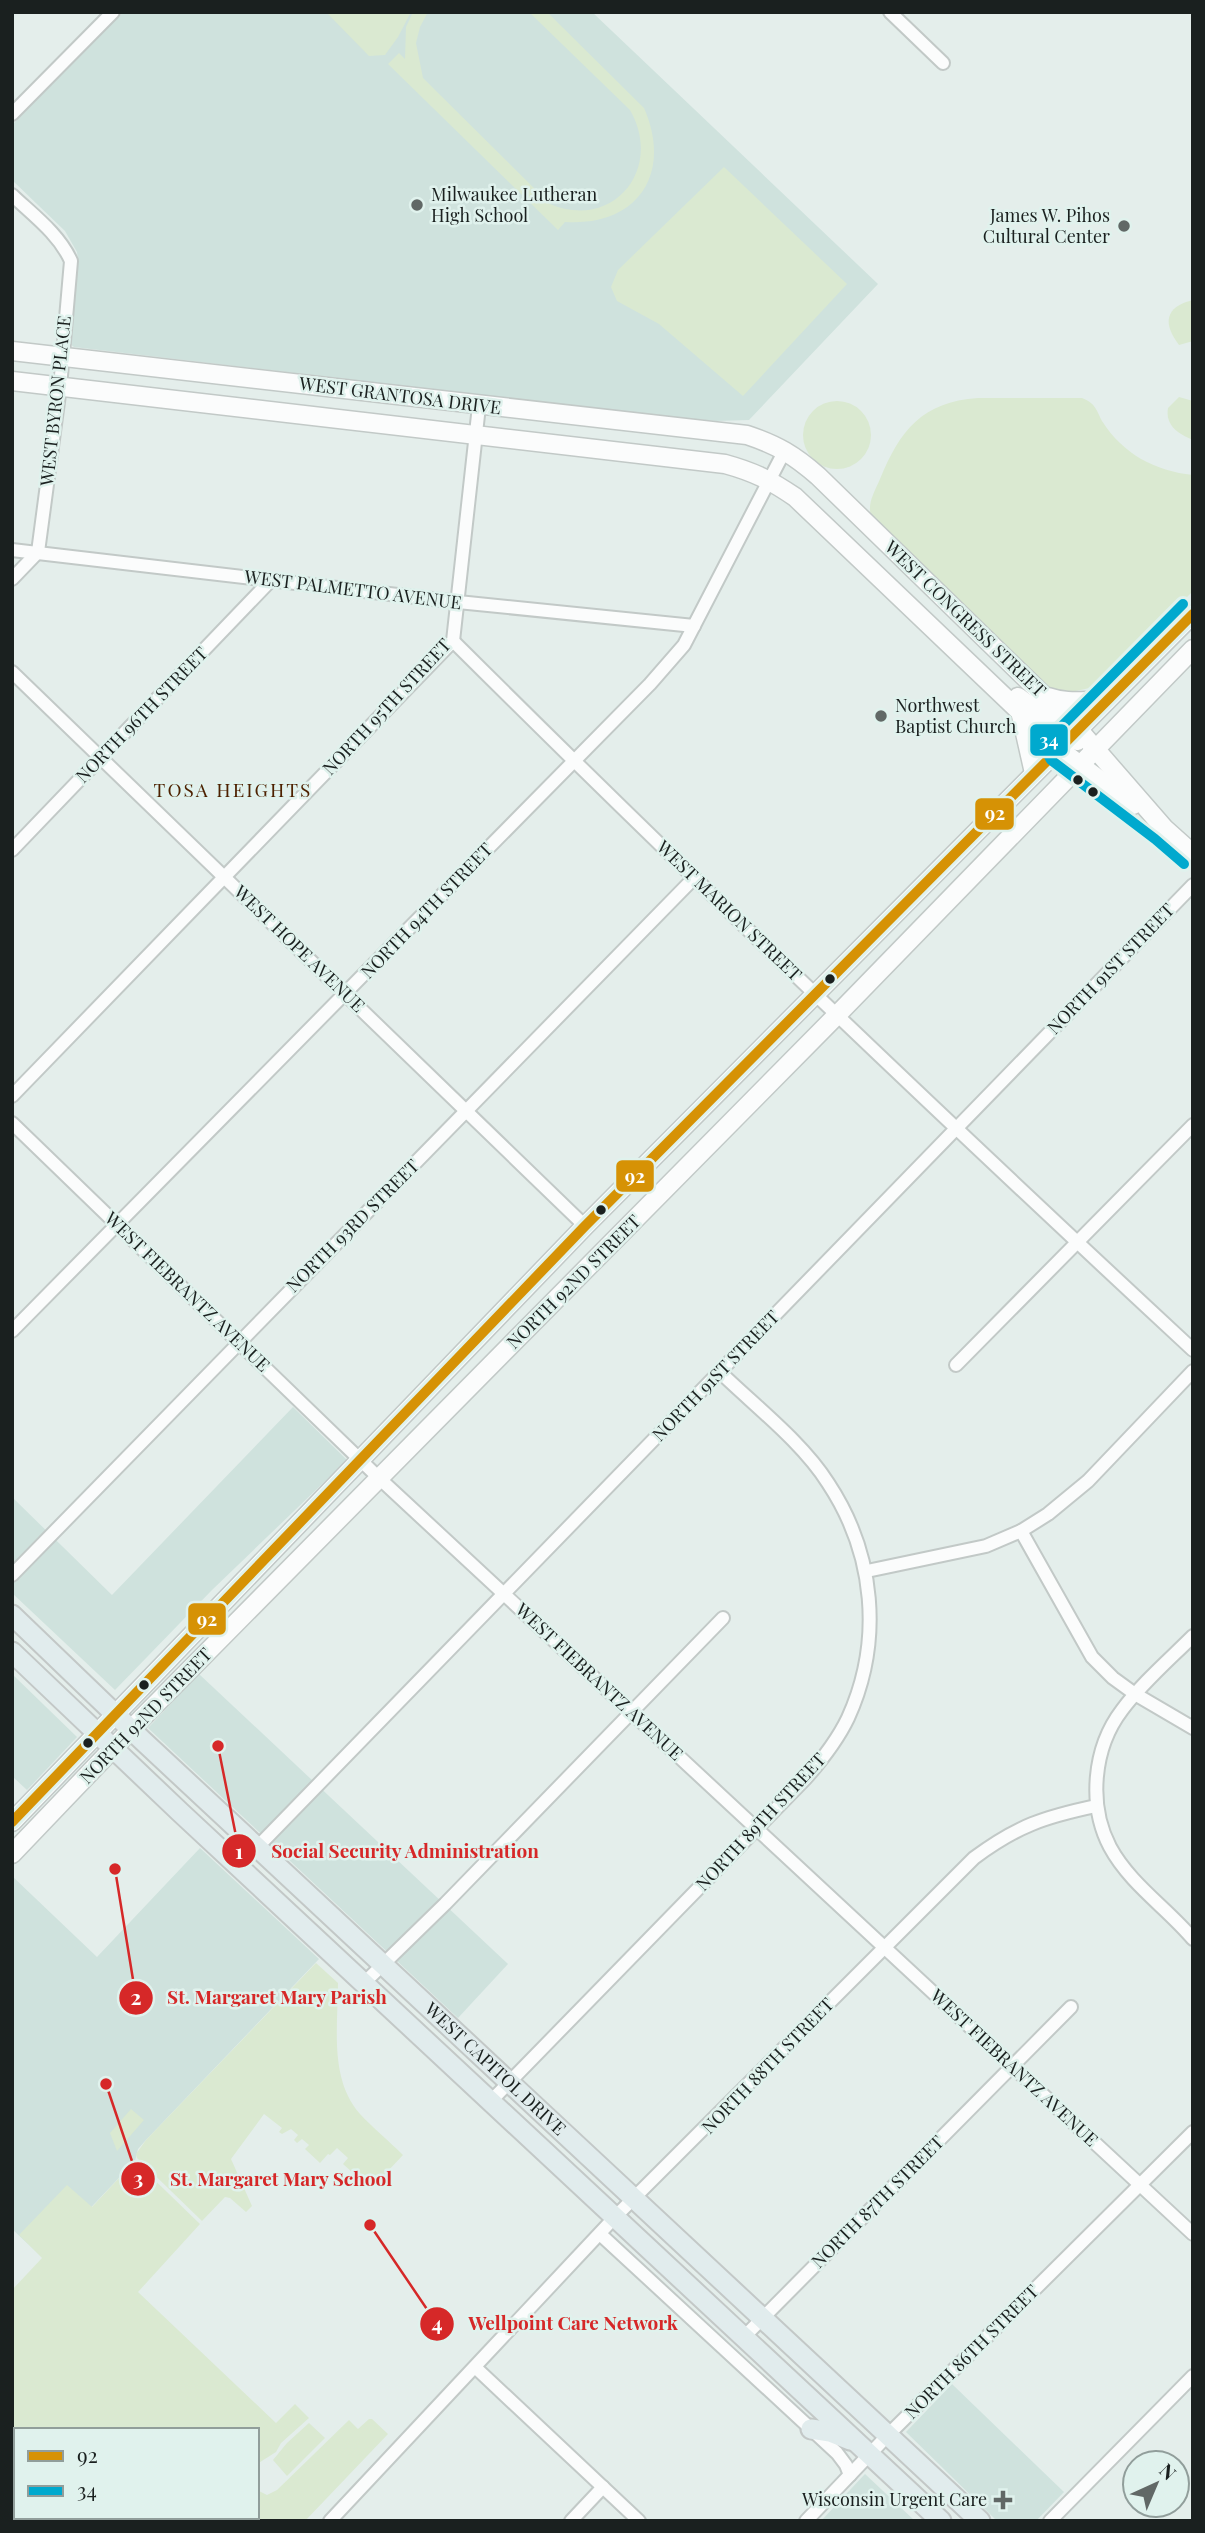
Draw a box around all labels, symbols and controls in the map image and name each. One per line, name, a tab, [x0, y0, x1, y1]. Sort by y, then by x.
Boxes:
place label: Milwaukee Lutheran High School	[431, 182, 597, 227]
marker: Milwaukee Lutheran High School	[409, 197, 425, 213]
place label: James W. Pihos Cultural Center	[983, 203, 1110, 248]
marker: James W. Pihos Cultural Center	[1116, 218, 1132, 234]
street label: WEST BYRON PLACE	[34, 314, 76, 488]
street label: WEST GRANTOSA DRIVE	[297, 371, 502, 419]
street label: WEST CONGRESS STREET	[879, 534, 1051, 702]
street label: WEST PALMETTO AVENUE	[242, 564, 463, 614]
street label: NORTH 95TH STREET	[317, 633, 456, 780]
street label: NORTH 96TH STREET	[70, 641, 212, 787]
place label: Northwest Baptist Church	[895, 693, 1017, 738]
marker: Northwest Baptist Church	[873, 708, 889, 724]
line badge: 34	[1029, 723, 1069, 757]
text: 34	[1039, 726, 1059, 752]
unlabelled marker	[1071, 773, 1085, 787]
district label: TOSA HEIGHTS	[154, 776, 312, 802]
unlabelled marker	[1086, 785, 1100, 799]
line badge: 92	[974, 797, 1015, 831]
text: 92	[985, 799, 1005, 825]
street label: WEST MARION STREET	[651, 834, 807, 986]
street label: NORTH 94TH STREET	[355, 837, 497, 983]
street label: WEST HOPE AVENUE	[228, 879, 370, 1017]
street label: NORTH 91ST STREET	[1042, 898, 1179, 1039]
unlabelled marker	[823, 972, 837, 986]
street label: NORTH 93RD STREET	[281, 1154, 424, 1297]
line badge: 92	[615, 1159, 655, 1193]
text: 92	[625, 1162, 645, 1188]
unlabelled marker	[594, 1203, 608, 1217]
street label: WEST FIEBRANTZ AVENUE	[99, 1205, 275, 1376]
street label: NORTH 92ND STREET	[501, 1209, 646, 1354]
street label: NORTH 91ST STREET	[647, 1305, 784, 1446]
street label: WEST FIEBRANTZ AVENUE	[510, 1597, 688, 1765]
line badge: 92	[187, 1602, 227, 1636]
text: 92	[197, 1605, 217, 1631]
street label: NORTH 92ND STREET	[74, 1642, 217, 1788]
unlabelled marker	[137, 1678, 151, 1692]
unlabelled marker	[81, 1736, 95, 1750]
street label: NORTH 89TH STREET	[690, 1747, 830, 1895]
callout: Social Security Administration	[221, 1831, 553, 1871]
text: 1	[235, 1836, 243, 1864]
text: Social Security Administration	[271, 1837, 539, 1863]
callout: St. Margaret Mary Parish	[118, 1978, 402, 2018]
text: 2	[131, 1982, 142, 2010]
text: St. Margaret Mary Parish	[167, 1983, 387, 2009]
street label: WEST FIEBRANTZ AVENUE	[925, 1983, 1103, 2151]
street label: NORTH 88TH STREET	[696, 1992, 839, 2138]
street label: WEST CAPITOL DRIVE	[419, 1996, 572, 2140]
street label: NORTH 87TH STREET	[806, 2130, 949, 2273]
callout: St. Margaret Mary School	[121, 2159, 407, 2199]
text: 3	[133, 2163, 143, 2191]
text: St. Margaret Mary School	[170, 2165, 392, 2191]
street label: NORTH 86TH STREET	[899, 2279, 1043, 2423]
callout: Wellpoint Care Network	[419, 2304, 692, 2344]
text: 4	[431, 2308, 443, 2336]
text: Wellpoint Care Network	[467, 2309, 679, 2335]
legend	[14, 2428, 259, 2519]
text: 92	[77, 2440, 98, 2468]
north arrow	[1121, 2449, 1191, 2519]
text: N	[1155, 2457, 1183, 2485]
text: 34	[77, 2475, 97, 2503]
place label: Wisconsin Urgent Care	[801, 2487, 987, 2511]
marker: Wisconsin Urgent Care	[993, 2490, 1013, 2510]

